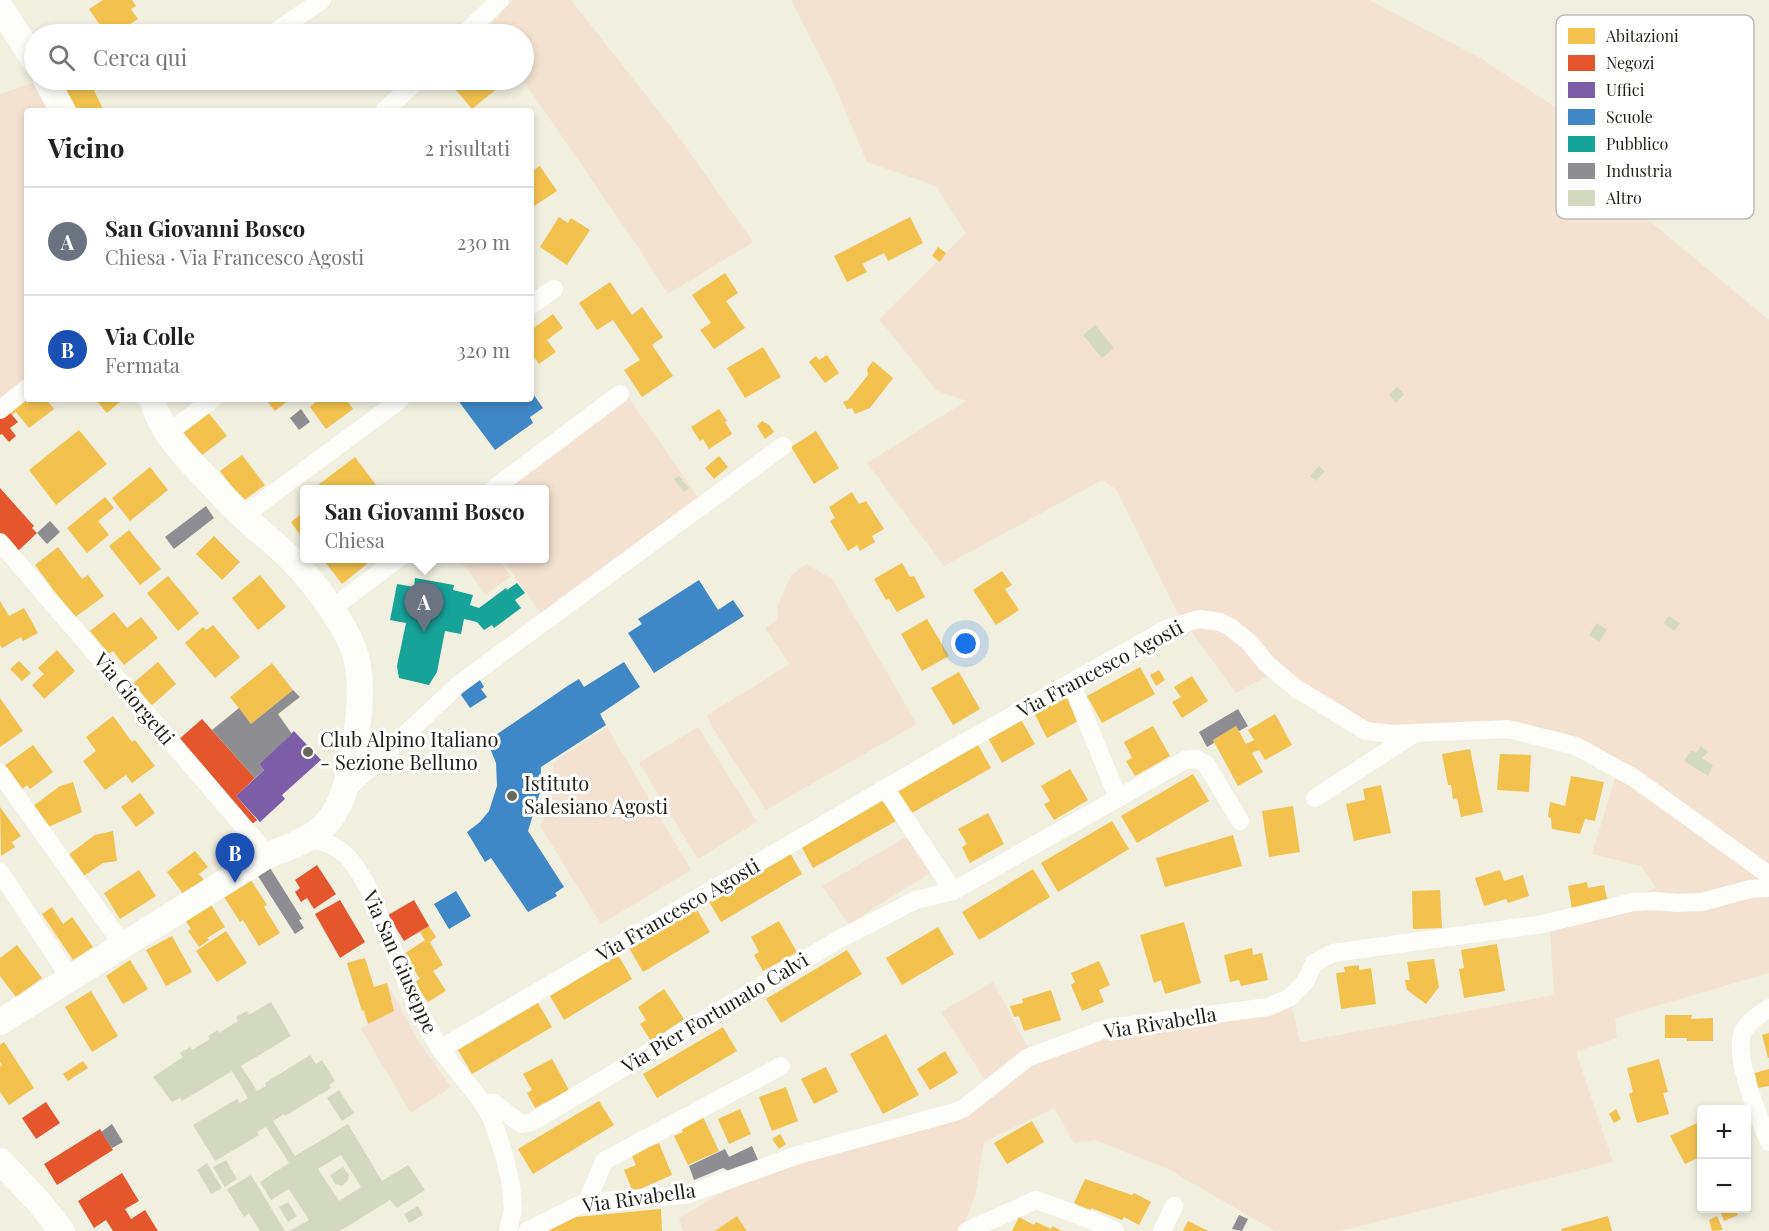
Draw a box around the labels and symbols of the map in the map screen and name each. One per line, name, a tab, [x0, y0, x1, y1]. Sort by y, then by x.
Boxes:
legend	[1556, 15, 1754, 219]
text: Abitazioni	[1605, 25, 1679, 46]
text: Negozi	[1606, 52, 1655, 73]
text: Uffici	[1606, 79, 1645, 100]
text: Scuole	[1606, 106, 1653, 127]
text: Pubblico	[1606, 133, 1669, 154]
text: Industria	[1606, 160, 1672, 181]
text: Altro	[1605, 187, 1642, 208]
pin: A	[404, 582, 444, 632]
street label: Via Francesco Agosti	[1011, 612, 1187, 723]
your location	[951, 629, 980, 658]
street label: Via Giorgetti	[88, 646, 182, 750]
place label: Club Alpino Italiano - Sezione Belluno	[320, 725, 499, 775]
marker: Club Alpino Italiano - Sezione Belluno	[301, 745, 315, 759]
place label: Istituto Salesiano Agosti	[524, 769, 668, 819]
marker: Istituto Salesiano Agosti	[505, 789, 519, 803]
pin: B	[216, 834, 254, 883]
street label: Via Francesco Agosti	[590, 851, 764, 967]
street label: Via San Giuseppe	[357, 885, 445, 1037]
street label: Via Pier Fortunato Calvi	[615, 945, 813, 1079]
street label: Via Rivabella	[1100, 999, 1218, 1044]
street label: Via Rivabella	[580, 1175, 697, 1218]

